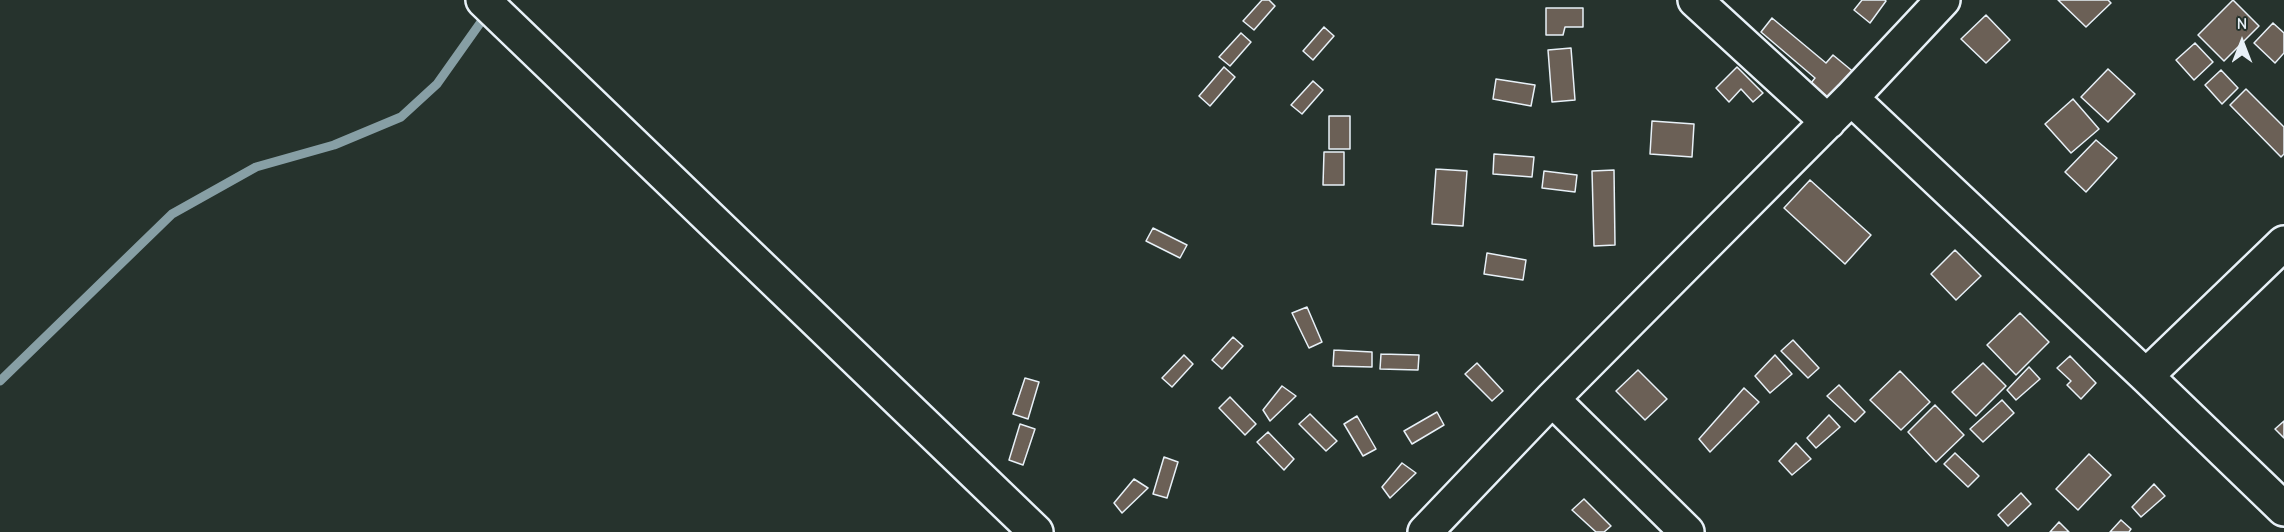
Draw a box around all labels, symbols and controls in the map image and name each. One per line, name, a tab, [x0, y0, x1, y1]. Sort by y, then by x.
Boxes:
north arrow	[2212, 12, 2272, 72]
text: N	[2237, 15, 2247, 33]

